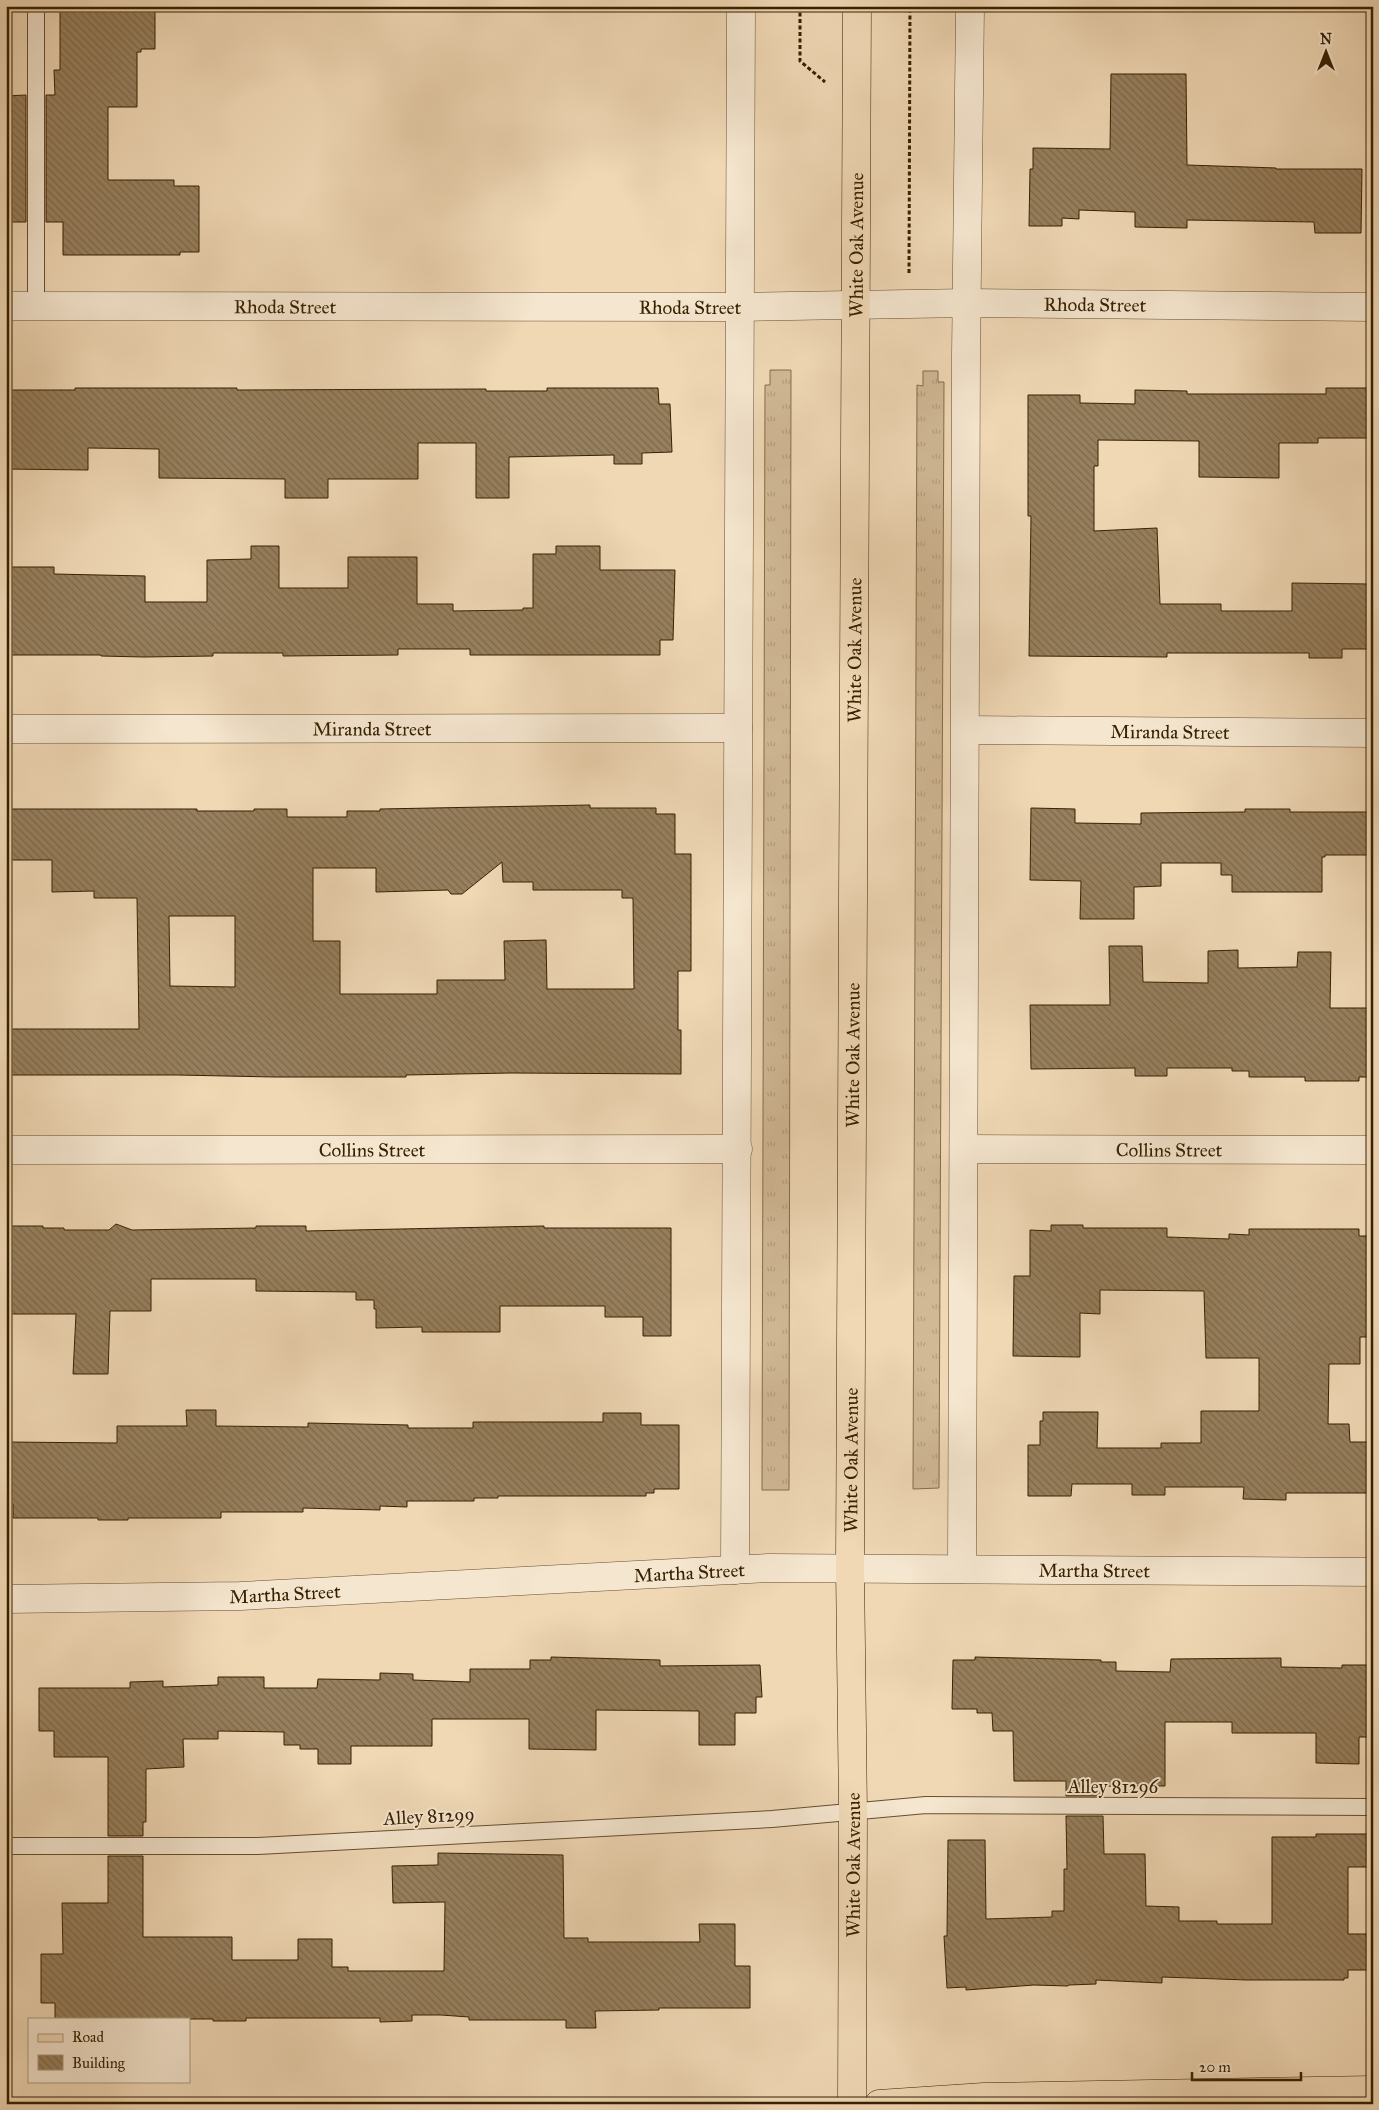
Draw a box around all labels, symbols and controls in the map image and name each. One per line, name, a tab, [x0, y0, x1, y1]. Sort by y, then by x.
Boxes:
north arrow	[1302, 28, 1352, 78]
text: N	[1320, 31, 1332, 48]
street label: White Oak Avenue	[844, 172, 868, 318]
street label: Rhoda Street	[1044, 292, 1147, 316]
street label: Rhoda Street	[234, 295, 337, 318]
street label: Rhoda Street	[639, 295, 742, 319]
street label: White Oak Avenue	[842, 577, 866, 723]
street label: Miranda Street	[312, 717, 432, 740]
street label: Miranda Street	[1110, 720, 1230, 743]
street label: White Oak Avenue	[840, 982, 864, 1128]
street label: Collins Street	[319, 1138, 426, 1161]
street label: Collins Street	[1116, 1138, 1223, 1161]
street label: White Oak Avenue	[839, 1387, 862, 1533]
street label: Martha Street	[633, 1558, 746, 1587]
street label: Martha Street	[1038, 1558, 1150, 1582]
street label: Martha Street	[229, 1579, 341, 1608]
street label: Alley 81296	[1067, 1775, 1160, 1798]
street label: White Oak Avenue	[841, 1792, 865, 1938]
street label: Alley 81299	[382, 1802, 475, 1830]
legend	[28, 2018, 190, 2082]
text: Road	[72, 2028, 104, 2046]
scale bar	[1192, 2050, 1300, 2082]
text: Building	[72, 2054, 126, 2072]
text: 20 m	[1199, 2058, 1231, 2076]

